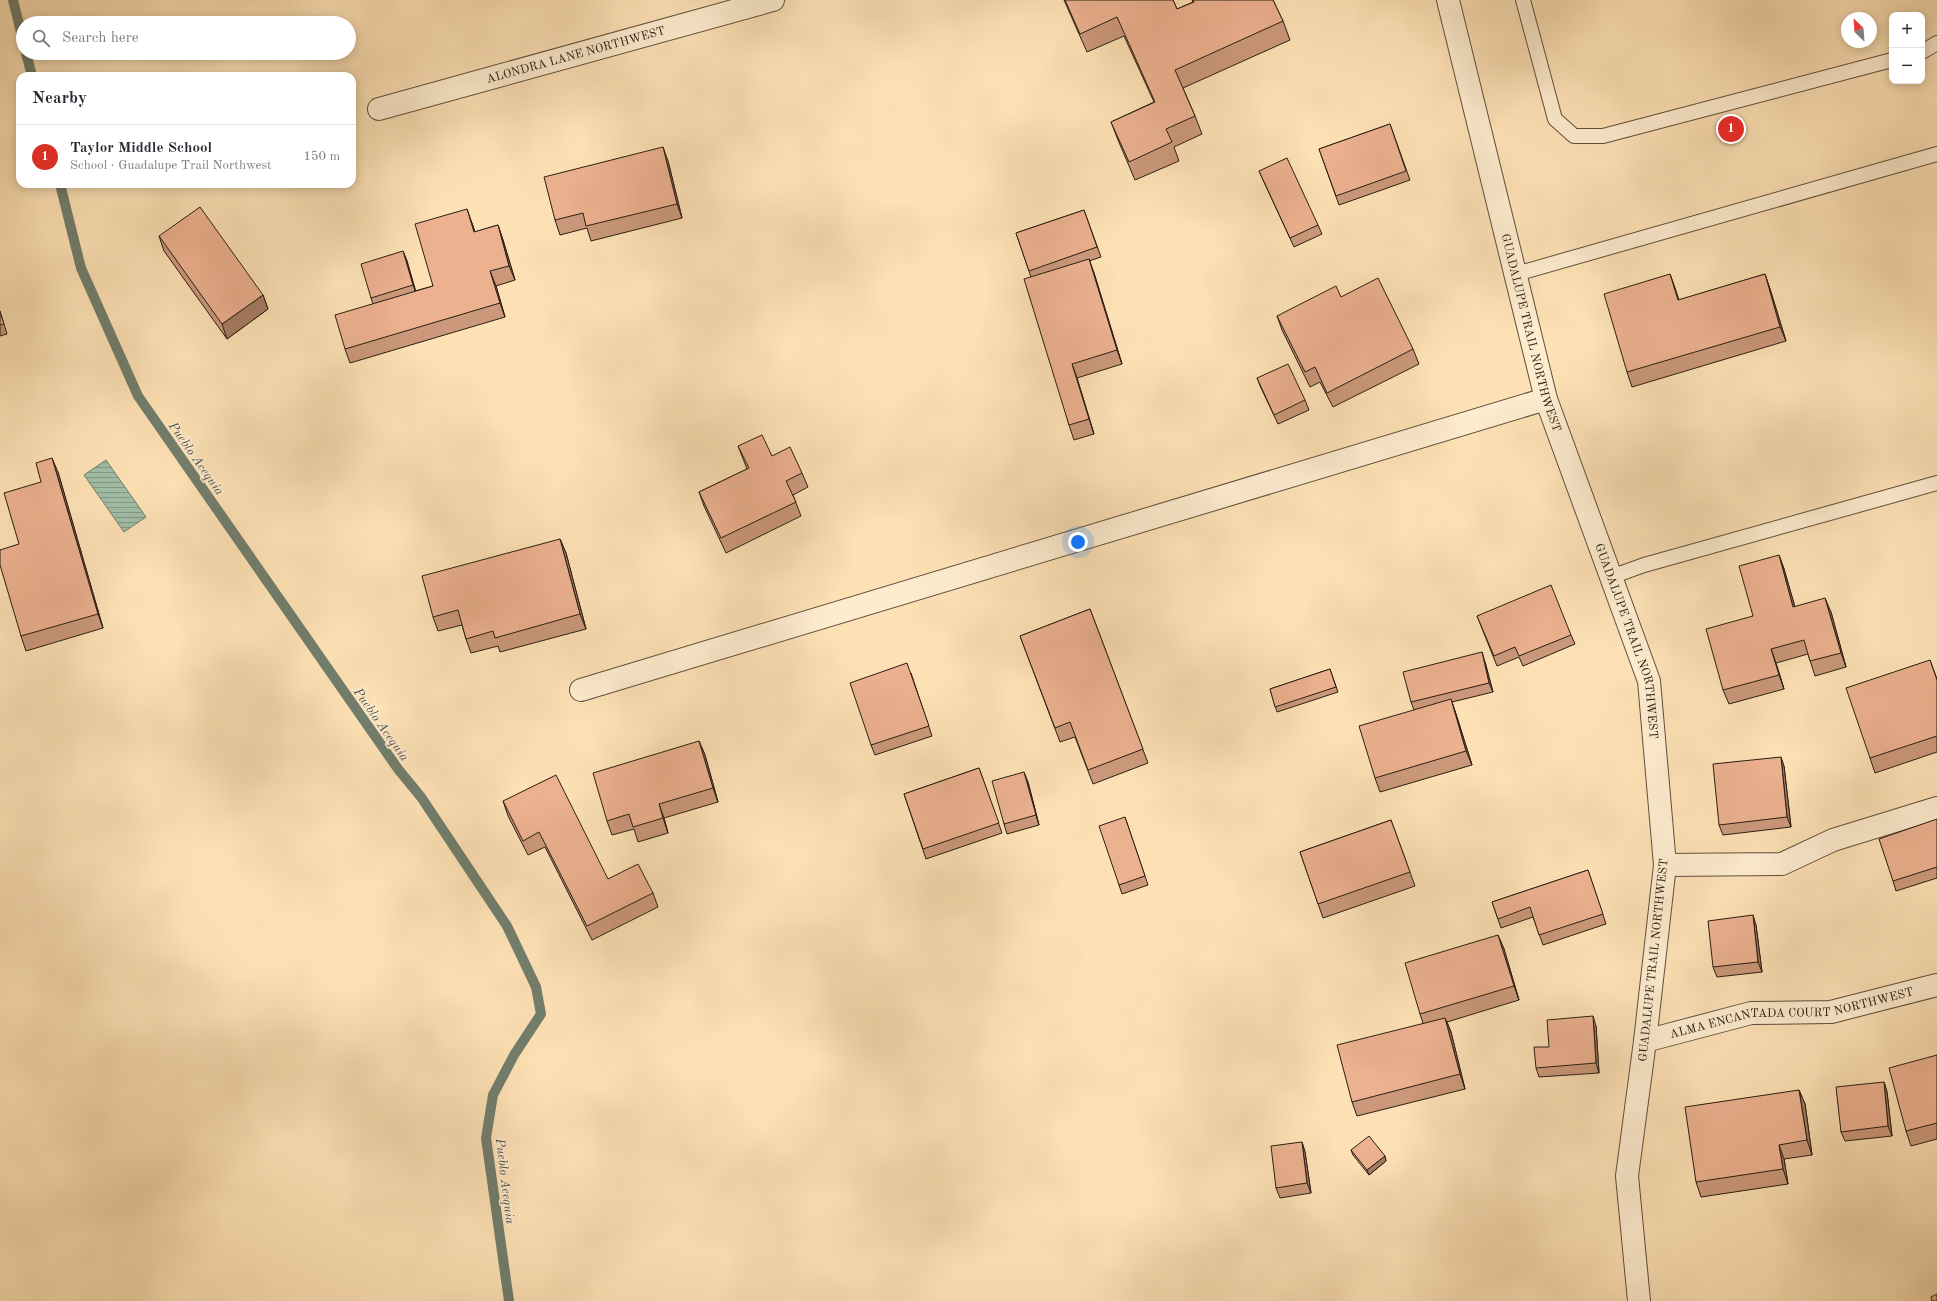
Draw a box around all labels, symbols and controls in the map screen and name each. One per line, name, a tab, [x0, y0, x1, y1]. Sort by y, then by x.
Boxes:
north arrow	[1841, 12, 1877, 48]
map controls	[1889, 12, 1925, 84]
button: +	[1889, 12, 1925, 48]
search box	[16, 16, 356, 60]
street label: ALONDRA LANE NORTHWEST	[485, 25, 667, 86]
icon: search	[30, 27, 52, 49]
text: Search here	[62, 31, 139, 46]
button: −	[1889, 48, 1925, 84]
text: Nearby	[32, 90, 87, 107]
pin: 1	[1718, 114, 1744, 144]
text: Taylor Middle School	[70, 141, 212, 156]
text: 1	[41, 150, 49, 163]
text: 150 m	[303, 150, 340, 163]
text: School · Guadalupe Trail Northwest	[70, 159, 272, 172]
street label: GUADALUPE TRAIL NORTHWEST	[1499, 233, 1562, 434]
water label: Pueblo Acequia	[165, 419, 226, 498]
your location	[1068, 532, 1088, 552]
street label: GUADALUPE TRAIL NORTHWEST	[1592, 542, 1659, 739]
water label: Pueblo Acequia	[350, 685, 411, 764]
street label: GUADALUPE TRAIL NORTHWEST	[1637, 858, 1671, 1062]
street label: ALMA ENCANTADA COURT NORTHWEST	[1669, 986, 1915, 1041]
water label: Pueblo Acequia	[493, 1137, 516, 1225]

